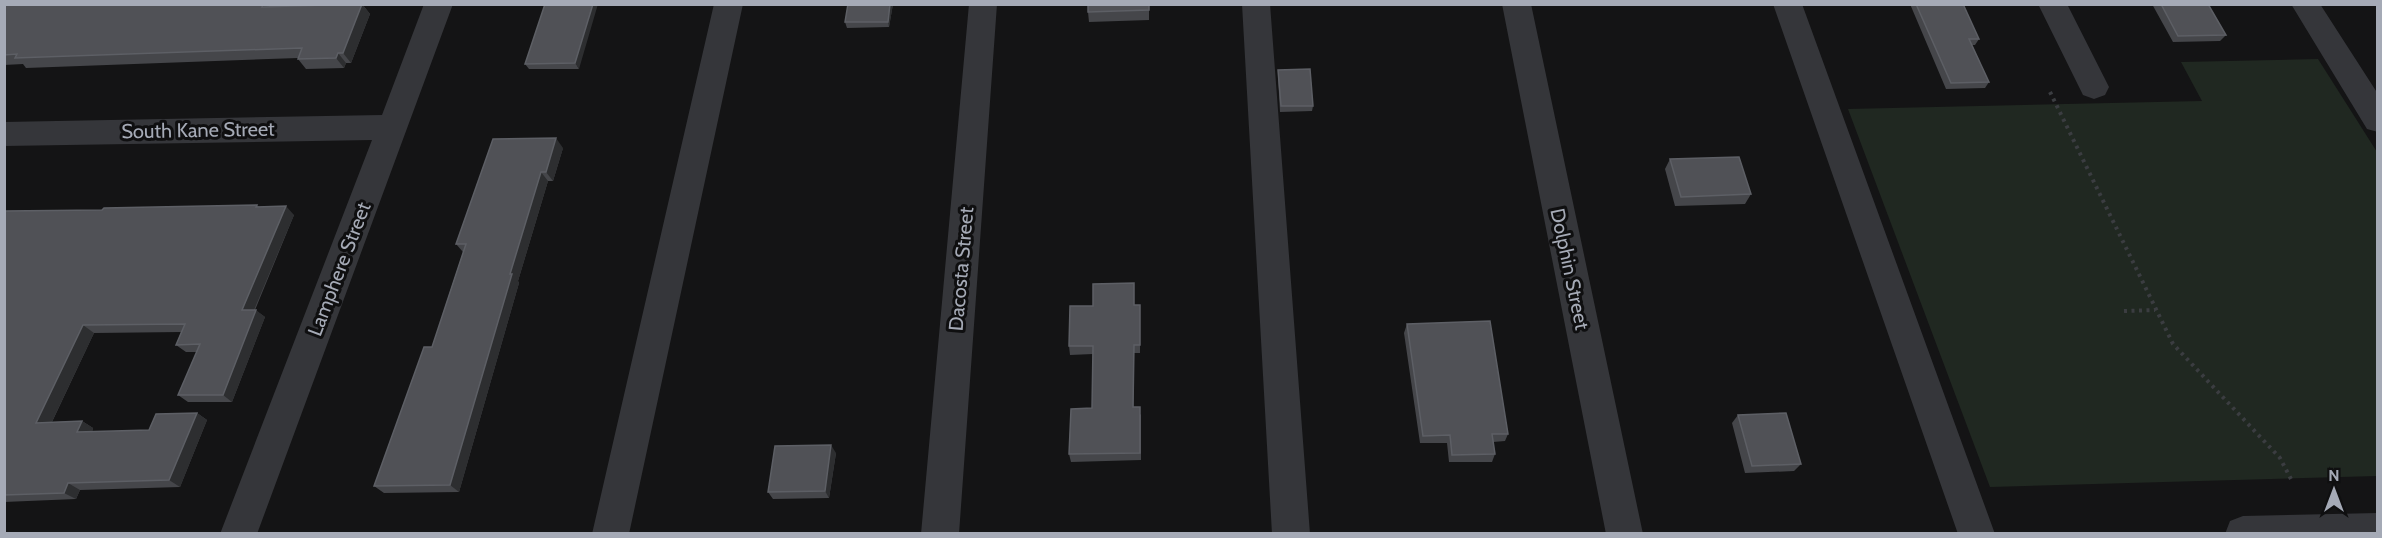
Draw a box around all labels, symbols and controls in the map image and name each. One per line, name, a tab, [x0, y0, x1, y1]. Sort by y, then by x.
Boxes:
street label: South Kane Street	[121, 117, 275, 143]
street label: Lamphere Street	[302, 198, 376, 339]
street label: Dacosta Street	[944, 206, 978, 332]
street label: Dolphin Street	[1545, 206, 1595, 332]
north arrow	[2304, 460, 2364, 520]
text: N	[2328, 466, 2340, 485]

